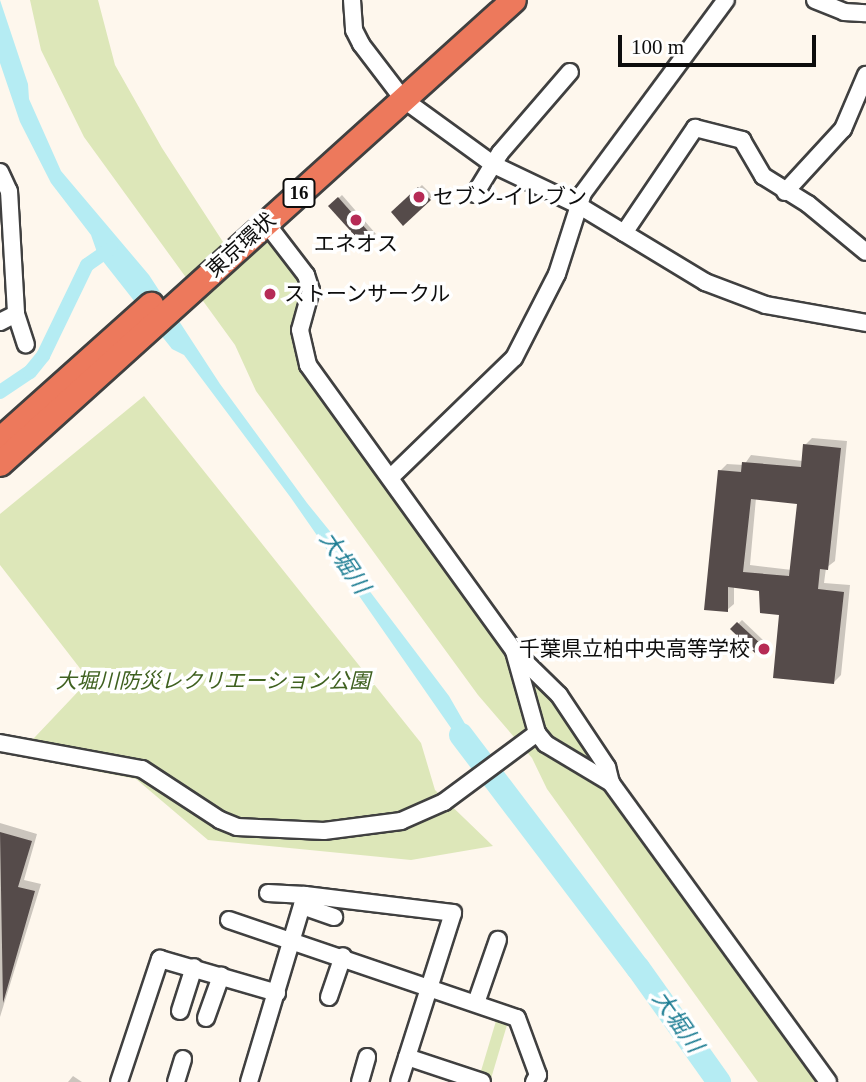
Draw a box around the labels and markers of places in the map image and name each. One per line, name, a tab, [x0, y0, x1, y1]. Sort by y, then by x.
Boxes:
place label: セブン-イレブン	[433, 184, 587, 210]
marker: セブン-イレブン	[411, 189, 427, 205]
marker: エネオス	[348, 212, 364, 228]
place label: エネオス	[314, 231, 398, 257]
place label: ストーンサークル	[284, 281, 452, 307]
marker: ストーンサークル	[262, 286, 278, 302]
place label: 千葉県立柏中央高等学校	[519, 636, 750, 662]
marker: 千葉県立柏中央高等学校	[756, 641, 772, 657]

